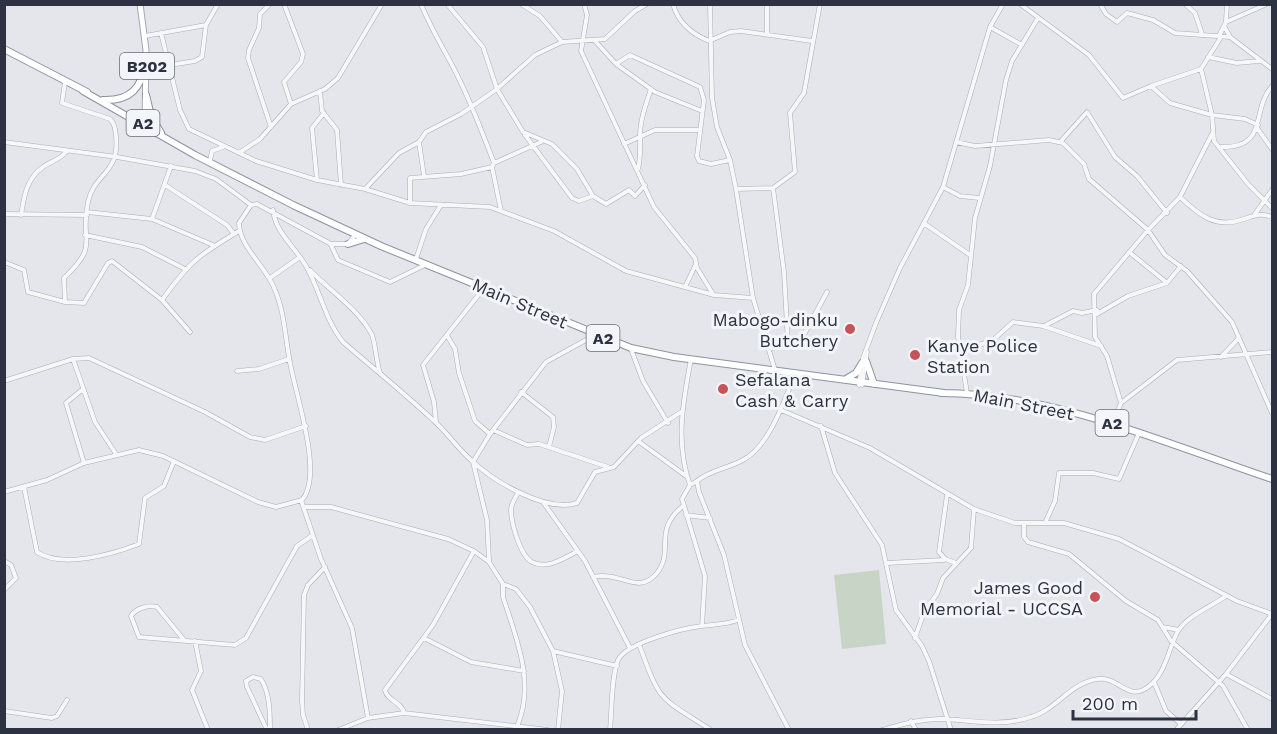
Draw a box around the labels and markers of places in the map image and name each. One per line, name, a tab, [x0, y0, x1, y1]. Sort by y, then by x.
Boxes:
place label: Mabogo-dinku Butchery	[712, 309, 839, 351]
marker: Mabogo-dinku Butchery	[843, 322, 857, 336]
place label: Kanye Police Station	[927, 335, 1038, 377]
marker: Kanye Police Station	[908, 348, 922, 362]
place label: Sefalana Cash & Carry	[735, 369, 849, 411]
marker: Sefalana Cash & Carry	[716, 382, 730, 396]
place label: James Good Memorial - UCCSA	[920, 577, 1083, 619]
marker: James Good Memorial - UCCSA	[1088, 590, 1102, 604]

